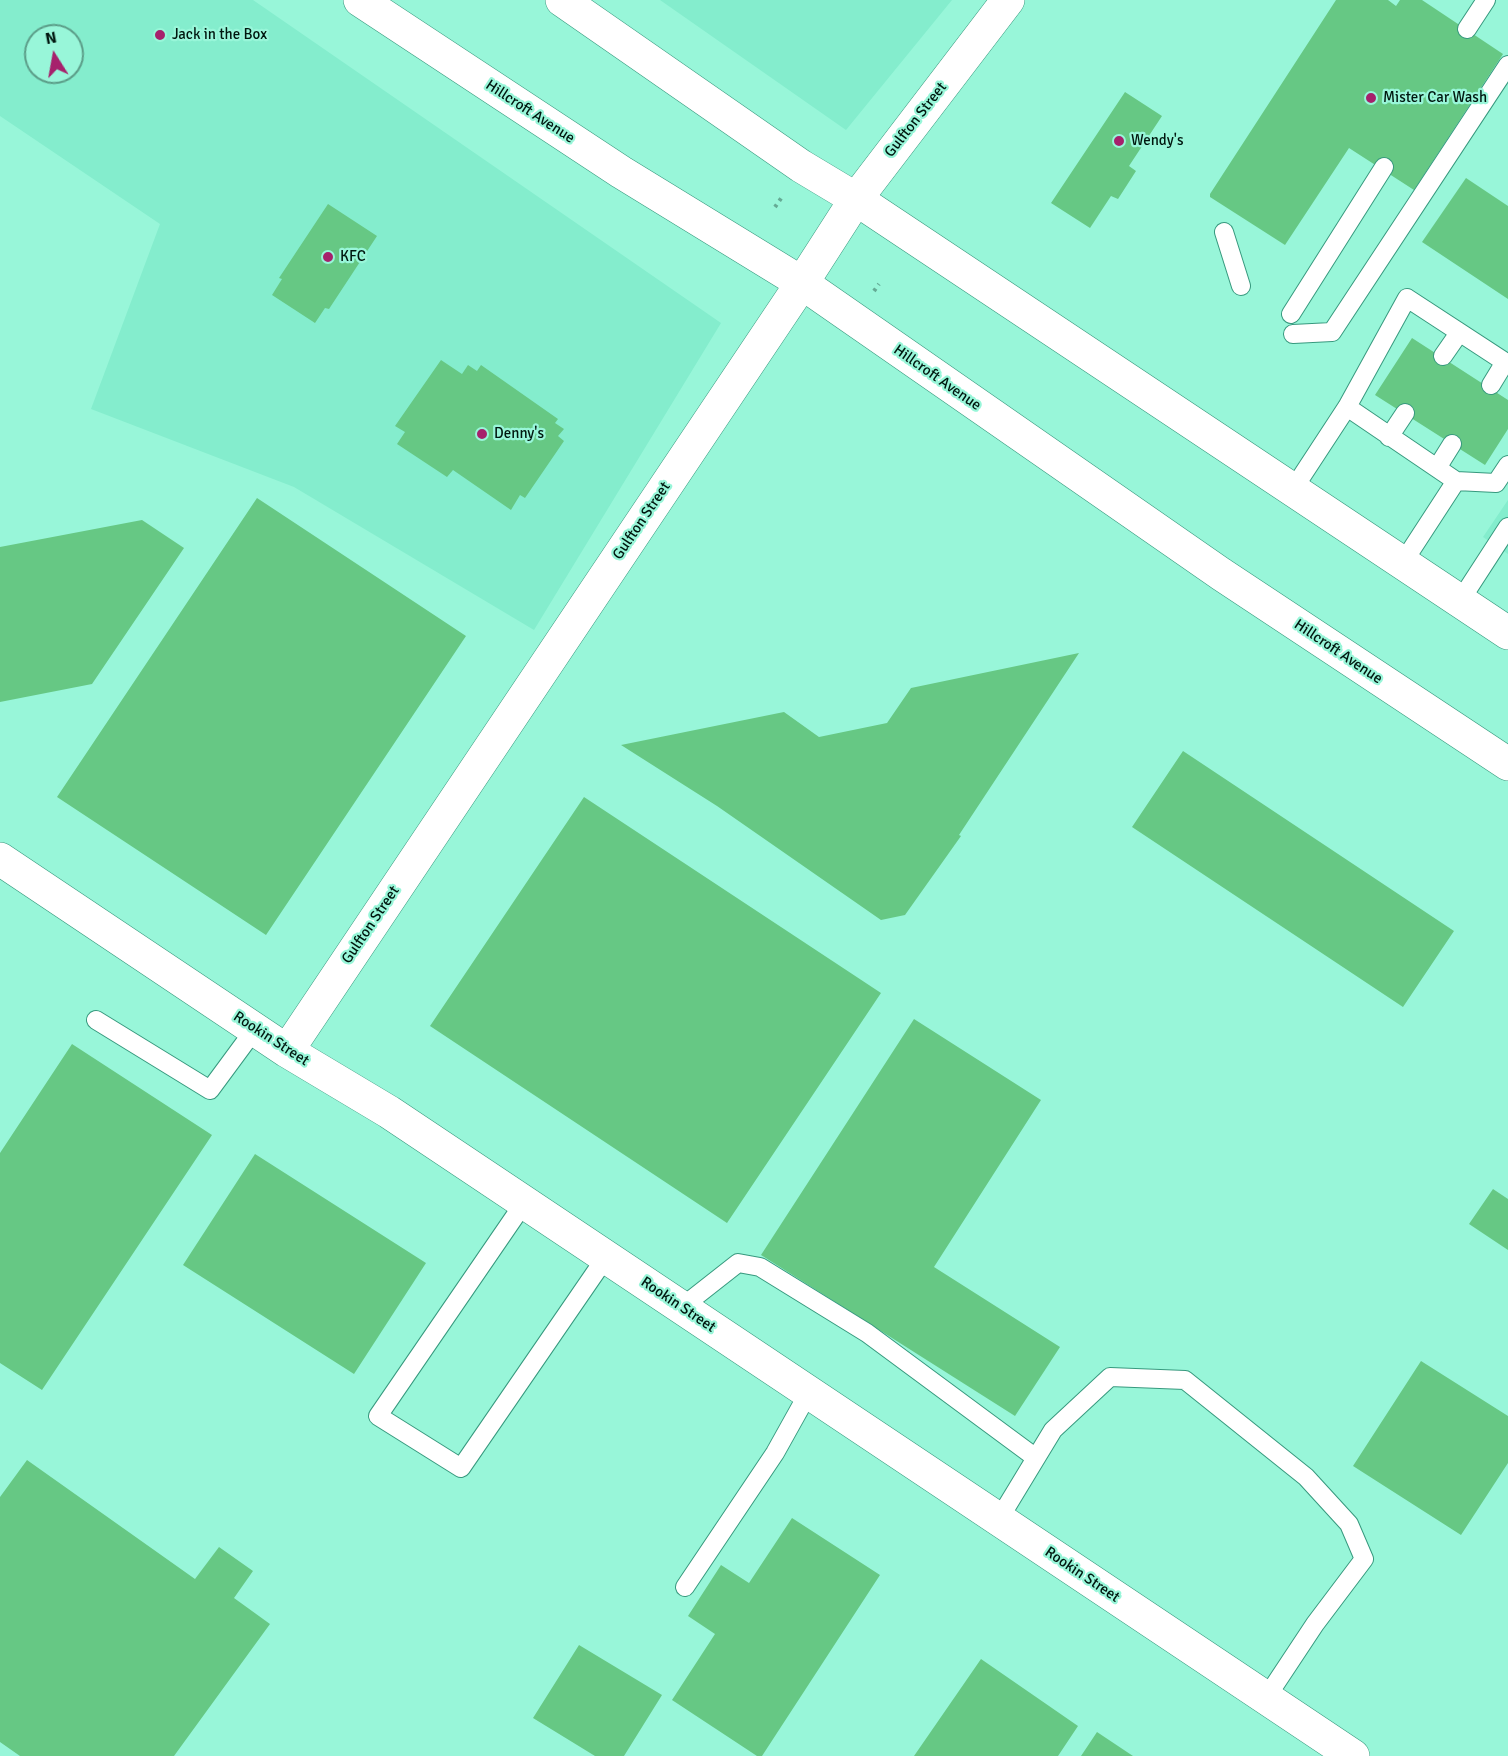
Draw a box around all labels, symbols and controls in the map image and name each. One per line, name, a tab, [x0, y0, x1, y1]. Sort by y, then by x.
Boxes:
north arrow	[24, 24, 84, 84]
place label: Jack in the Box	[172, 26, 267, 44]
text: N	[44, 27, 58, 49]
marker: Jack in the Box	[153, 28, 167, 42]
street label: Hillcroft Avenue	[482, 76, 578, 148]
street label: Gulfton Street	[881, 79, 951, 161]
place label: Mister Car Wash	[1383, 89, 1487, 107]
marker: Mister Car Wash	[1364, 91, 1378, 105]
place label: Wendy's	[1131, 132, 1183, 150]
marker: Wendy's	[1112, 134, 1126, 148]
place label: KFC	[340, 248, 366, 266]
marker: KFC	[321, 250, 335, 264]
street label: Hillcroft Avenue	[890, 341, 984, 415]
place label: Denny's	[494, 425, 544, 443]
marker: Denny's	[475, 427, 489, 441]
street label: Gulfton Street	[609, 479, 675, 563]
street label: Hillcroft Avenue	[1290, 616, 1386, 688]
street label: Gulfton Street	[338, 883, 404, 967]
street label: Rookin Street	[230, 1008, 312, 1070]
street label: Rookin Street	[637, 1273, 719, 1337]
street label: Rookin Street	[1041, 1543, 1123, 1607]

